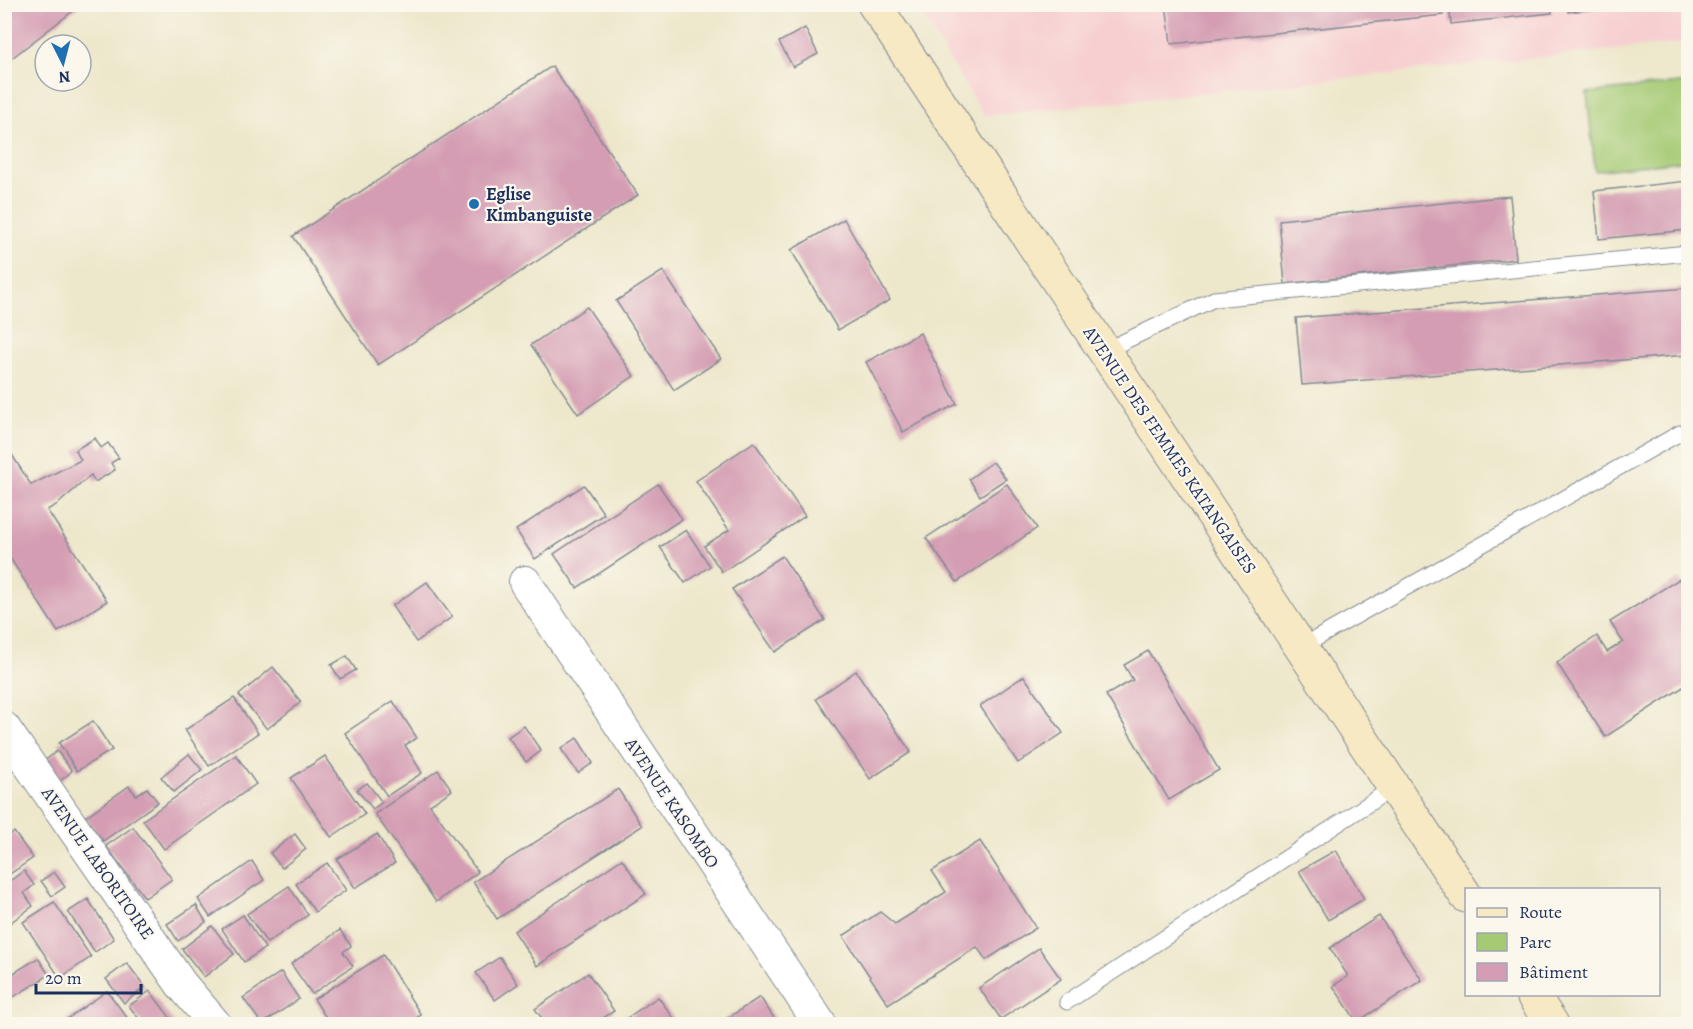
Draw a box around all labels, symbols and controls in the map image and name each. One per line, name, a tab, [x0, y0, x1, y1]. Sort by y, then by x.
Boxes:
north arrow	[33, 33, 93, 93]
text: N	[57, 65, 71, 89]
place label: Eglise Kimbanguiste	[486, 182, 592, 227]
marker: Eglise Kimbanguiste	[467, 197, 481, 211]
street label: AVENUE DES FEMMES KATANGAISES	[1077, 321, 1262, 579]
street label: AVENUE KASOMBO	[619, 732, 725, 873]
street label: AVENUE LABORITOIRE	[36, 781, 160, 944]
legend	[1465, 888, 1660, 996]
text: Route	[1519, 900, 1562, 924]
text: Parc	[1519, 930, 1551, 954]
scale bar	[36, 957, 141, 995]
text: Bâtiment	[1519, 960, 1588, 984]
text: 20 m	[45, 966, 82, 990]

